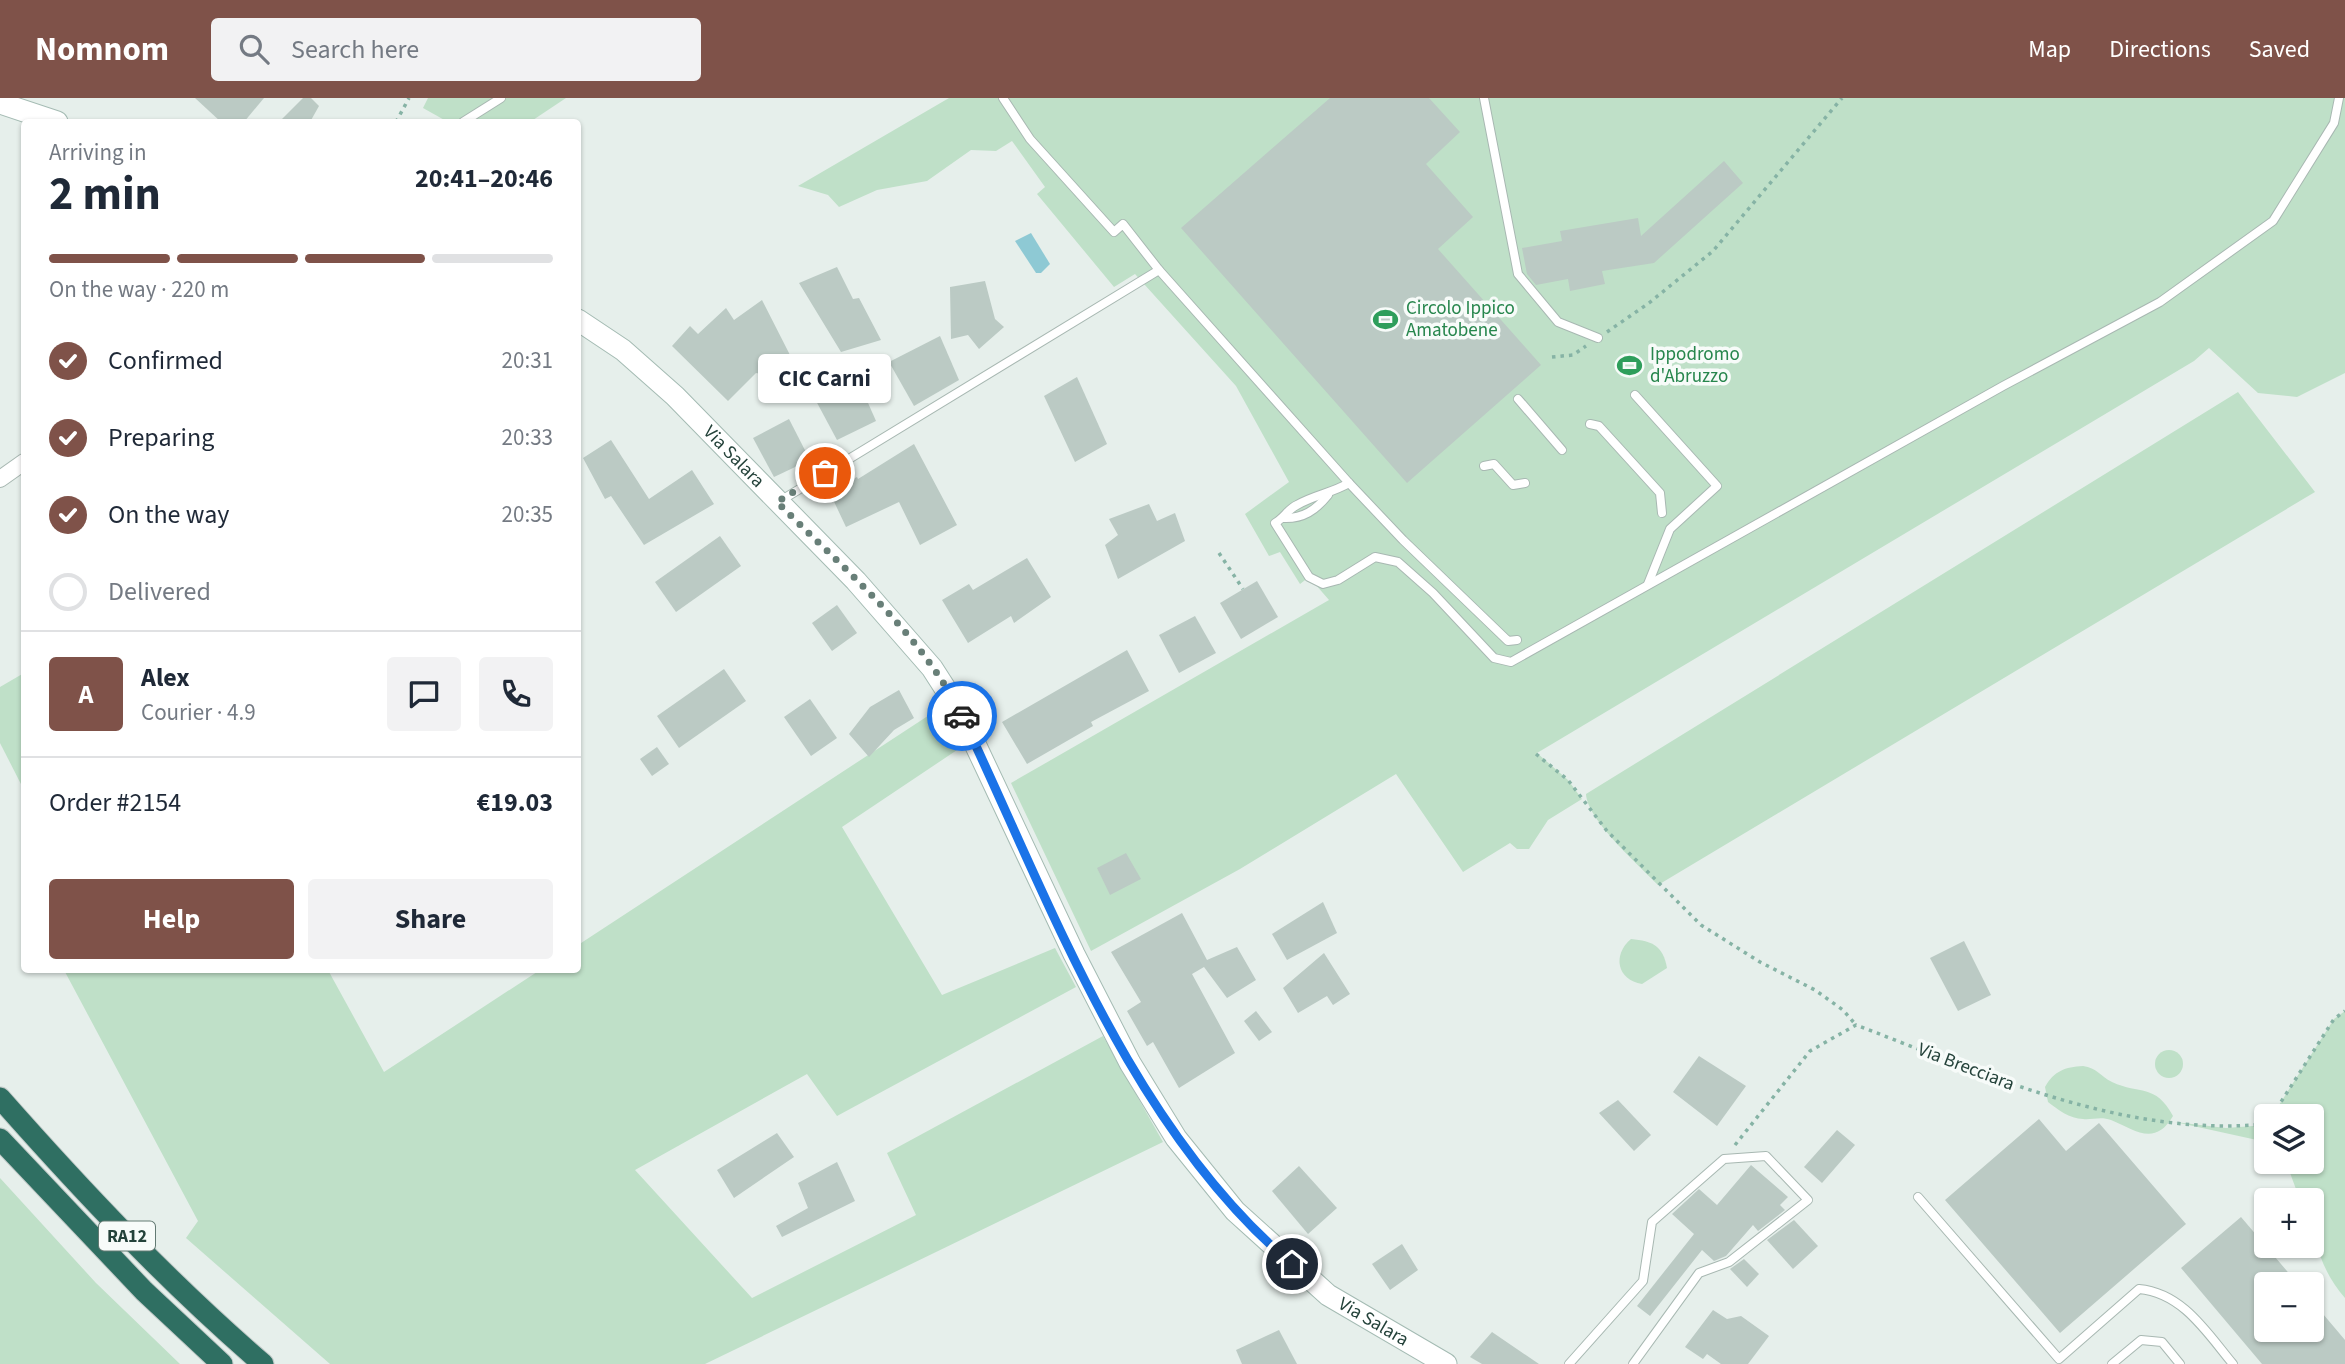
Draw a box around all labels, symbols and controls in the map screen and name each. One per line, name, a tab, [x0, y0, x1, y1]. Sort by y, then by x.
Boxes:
search box	[211, 18, 701, 81]
text: Nomnom	[35, 26, 169, 73]
icon: search	[235, 30, 273, 68]
text: Search here	[291, 31, 419, 68]
text: Map	[2028, 32, 2071, 67]
text: Directions	[2109, 32, 2211, 67]
text: Saved	[2249, 32, 2310, 67]
text: Arriving in	[49, 136, 147, 169]
text: 20:41–20:46	[415, 160, 553, 197]
text: 2 min	[49, 162, 161, 227]
text: On the way · 220 m	[49, 273, 229, 306]
place label: Circolo Ippico Amatobene	[1406, 295, 1515, 344]
sports icon: Circolo Ippico Amatobene	[1372, 305, 1400, 333]
place label: Ippodromo d'Abruzzo	[1650, 341, 1740, 390]
icon: check	[49, 342, 87, 380]
text: Confirmed	[108, 342, 223, 379]
text: 20:31	[502, 344, 553, 377]
sports icon: Ippodromo d'Abruzzo	[1616, 351, 1644, 379]
callout: CIC Carni	[758, 354, 892, 403]
text: CIC Carni	[778, 362, 871, 395]
icon: check	[49, 419, 87, 457]
text: Preparing	[108, 419, 214, 456]
street label: Via Salara	[697, 419, 771, 494]
text: 20:33	[502, 421, 553, 454]
pin	[795, 443, 855, 503]
icon: bag	[806, 454, 844, 492]
icon: check	[49, 496, 87, 534]
text: On the way	[108, 496, 229, 533]
text: 20:35	[502, 498, 553, 531]
text: Delivered	[108, 573, 211, 610]
button: chat	[387, 657, 461, 731]
button: phone	[479, 657, 553, 731]
text: Alex	[141, 659, 190, 696]
text: A	[79, 676, 93, 713]
courier	[927, 681, 997, 751]
text: Courier · 4.9	[141, 696, 256, 729]
icon: car	[943, 697, 981, 735]
text: Order #2154	[49, 784, 181, 821]
text: €19.03	[477, 784, 553, 821]
button: Help	[49, 879, 294, 959]
button: Share	[308, 879, 553, 959]
street label: Via Brecciara	[1914, 1036, 2018, 1098]
map controls	[2254, 1104, 2324, 1342]
button: layers	[2254, 1104, 2324, 1174]
button: +	[2254, 1188, 2324, 1258]
road number: RA12	[99, 1222, 155, 1251]
pin	[1262, 1234, 1322, 1294]
icon: home	[1273, 1245, 1311, 1283]
button: −	[2254, 1272, 2324, 1342]
street label: Via Salara	[1333, 1290, 1414, 1353]

